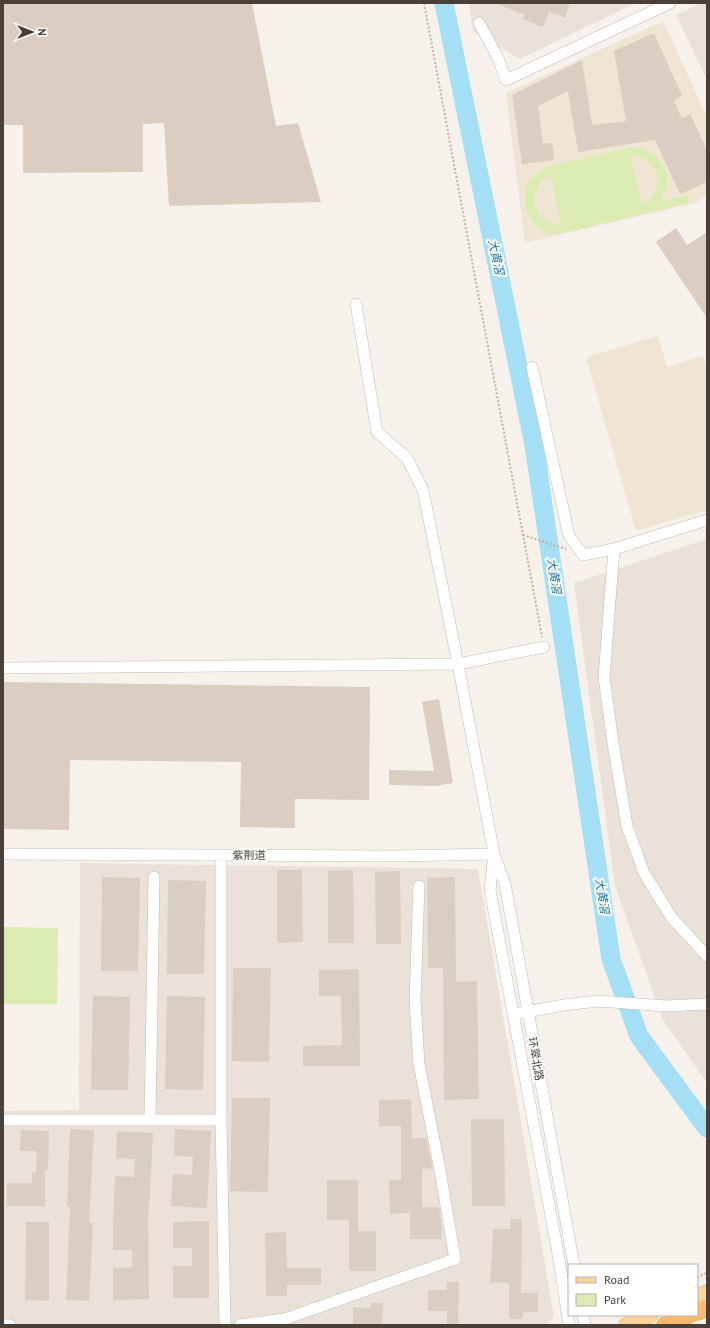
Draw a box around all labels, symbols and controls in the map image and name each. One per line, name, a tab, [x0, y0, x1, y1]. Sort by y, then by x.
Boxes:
north arrow	[12, 12, 52, 52]
text: N	[35, 28, 49, 36]
water label: 大黄滘	[485, 238, 508, 278]
water label: 大黄滘	[544, 557, 565, 597]
street label: 紫荆道	[233, 848, 266, 862]
water label: 大黄滘	[592, 877, 613, 917]
street label: 环翠北路	[525, 1036, 547, 1082]
legend	[568, 1264, 698, 1316]
text: Road	[604, 1272, 629, 1287]
text: Park	[604, 1292, 626, 1307]

